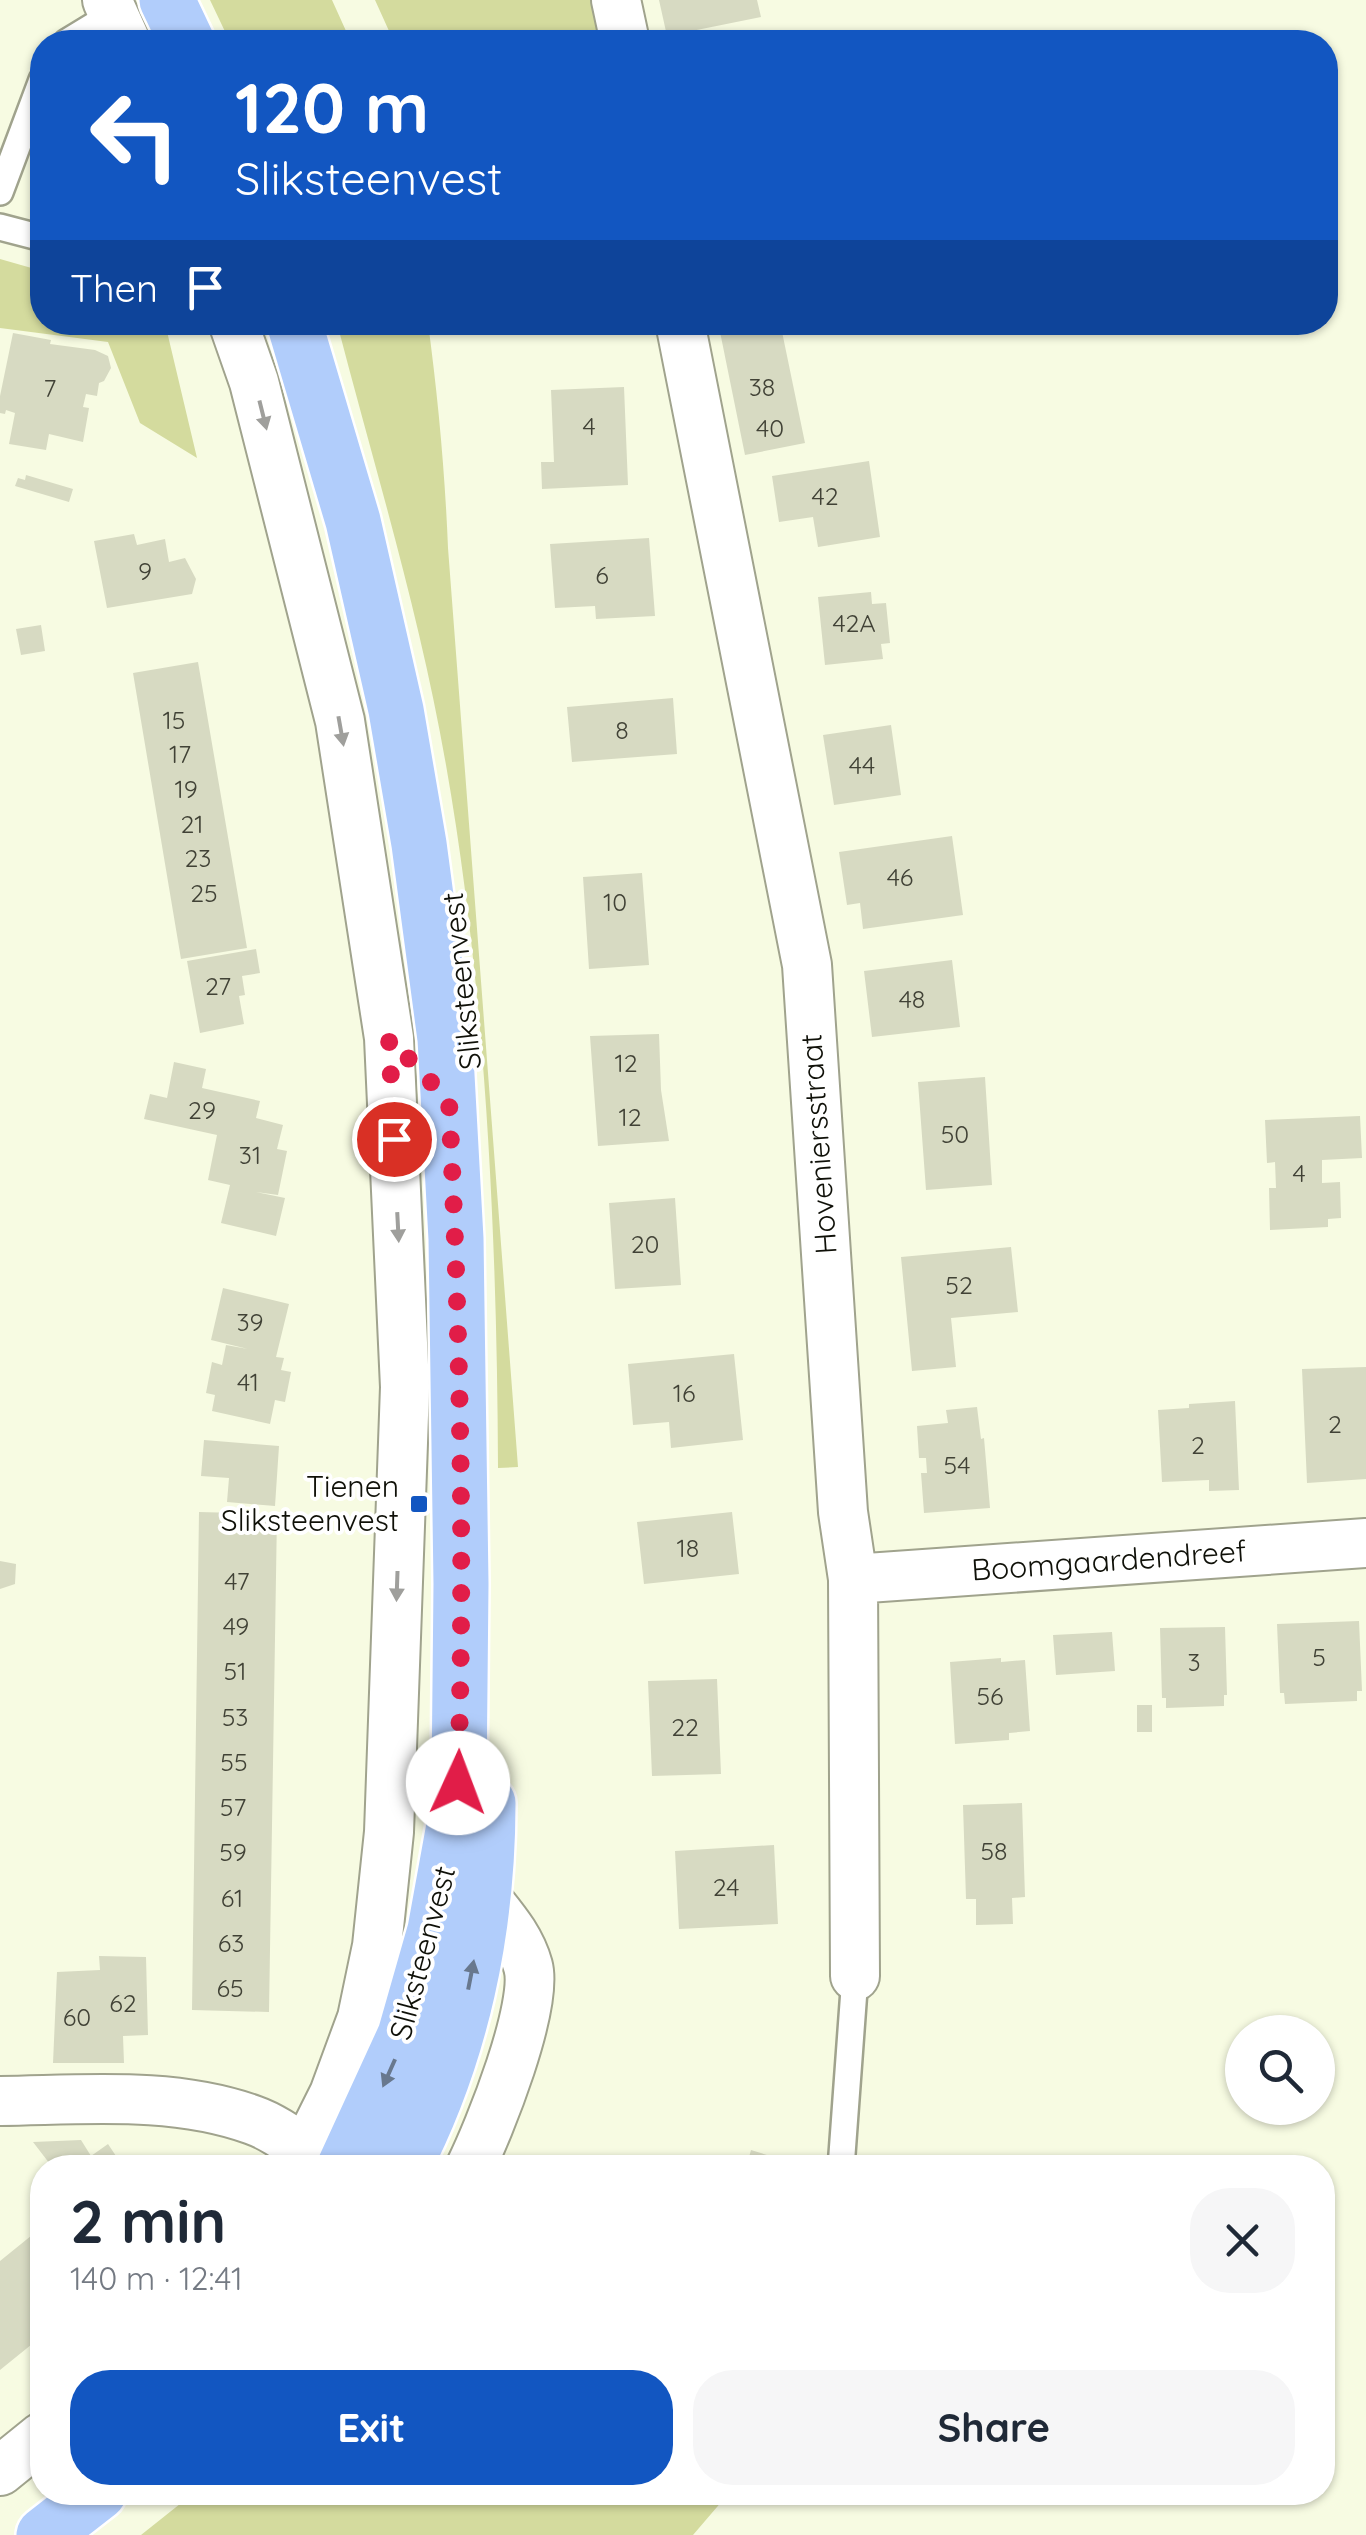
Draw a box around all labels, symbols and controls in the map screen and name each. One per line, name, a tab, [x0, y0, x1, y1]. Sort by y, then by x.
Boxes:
text: 120 m	[235, 63, 429, 151]
icon: left	[70, 70, 200, 200]
text: Sliksteenvest	[235, 150, 502, 206]
icon: arrive	[178, 260, 233, 315]
text: Then	[70, 264, 158, 312]
house number: 38	[749, 371, 775, 402]
house number: 7	[44, 372, 57, 403]
one-way arrow	[255, 400, 271, 431]
house number: 4	[582, 410, 596, 441]
house number: 40	[756, 412, 784, 443]
house number: 42	[811, 480, 839, 511]
house number: 9	[138, 555, 152, 586]
house number: 6	[595, 559, 609, 590]
house number: 42A	[832, 607, 876, 638]
house number: 15	[163, 704, 185, 735]
house number: 8	[615, 714, 629, 745]
one-way arrow	[334, 715, 349, 747]
house number: 17	[169, 738, 191, 769]
house number: 44	[849, 749, 875, 780]
house number: 19	[174, 773, 198, 804]
house number: 21	[180, 808, 204, 839]
house number: 23	[185, 842, 211, 873]
house number: 46	[887, 861, 913, 892]
house number: 25	[190, 877, 218, 908]
house number: 10	[603, 886, 627, 917]
street label: Sliksteenvest	[433, 891, 489, 1072]
house number: 27	[205, 970, 231, 1001]
house number: 48	[899, 983, 925, 1014]
street label: Hoveniersstraat	[791, 1033, 845, 1256]
house number: 12	[614, 1047, 638, 1078]
house number: 29	[188, 1094, 216, 1125]
pin	[352, 1097, 437, 1182]
house number: 12	[618, 1101, 642, 1132]
icon: arrive	[367, 1112, 422, 1167]
house number: 50	[941, 1118, 969, 1149]
house number: 31	[239, 1139, 261, 1170]
house number: 4	[1292, 1157, 1306, 1188]
one-way arrow	[390, 1211, 406, 1243]
house number: 20	[631, 1228, 659, 1259]
house number: 52	[945, 1269, 973, 1300]
house number: 39	[236, 1306, 264, 1337]
house number: 41	[237, 1366, 259, 1397]
house number: 16	[673, 1377, 695, 1408]
house number: 2	[1328, 1408, 1342, 1439]
house number: 2	[1191, 1429, 1205, 1460]
house number: 54	[944, 1449, 970, 1480]
place label: Tienen Sliksteenvest	[221, 1467, 399, 1539]
marker: Tienen Sliksteenvest	[408, 1493, 430, 1515]
street label: Boomgaardendreef	[970, 1531, 1248, 1589]
house number: 18	[677, 1532, 699, 1563]
house number: 47	[224, 1565, 250, 1596]
one-way arrow	[388, 1571, 404, 1603]
house number: 49	[223, 1610, 249, 1641]
house number: 5	[1312, 1641, 1326, 1672]
house number: 3	[1187, 1646, 1201, 1677]
house number: 51	[224, 1655, 246, 1686]
house number: 56	[976, 1680, 1004, 1711]
house number: 53	[222, 1701, 248, 1732]
house number: 22	[671, 1711, 699, 1742]
position arrow	[406, 1731, 510, 1835]
house number: 55	[220, 1746, 248, 1777]
house number: 57	[220, 1791, 246, 1822]
house number: 58	[980, 1835, 1008, 1866]
house number: 59	[219, 1836, 247, 1867]
street label: Sliksteenvest	[381, 1862, 463, 2044]
house number: 24	[713, 1871, 739, 1902]
house number: 61	[221, 1882, 243, 1913]
house number: 63	[218, 1927, 244, 1958]
one-way arrow	[464, 1959, 479, 1990]
house number: 65	[216, 1972, 244, 2003]
house number: 62	[109, 1987, 137, 2018]
house number: 60	[63, 2001, 91, 2032]
map controls	[1225, 2015, 1335, 2125]
button: search	[1225, 2015, 1335, 2125]
one-way arrow	[381, 2058, 397, 2088]
text: 2 min	[70, 2183, 226, 2258]
button: close	[1190, 2188, 1295, 2293]
text: 140 m · 12:41	[70, 2258, 243, 2298]
button: Exit	[70, 2370, 673, 2485]
button: Share	[693, 2370, 1295, 2485]

